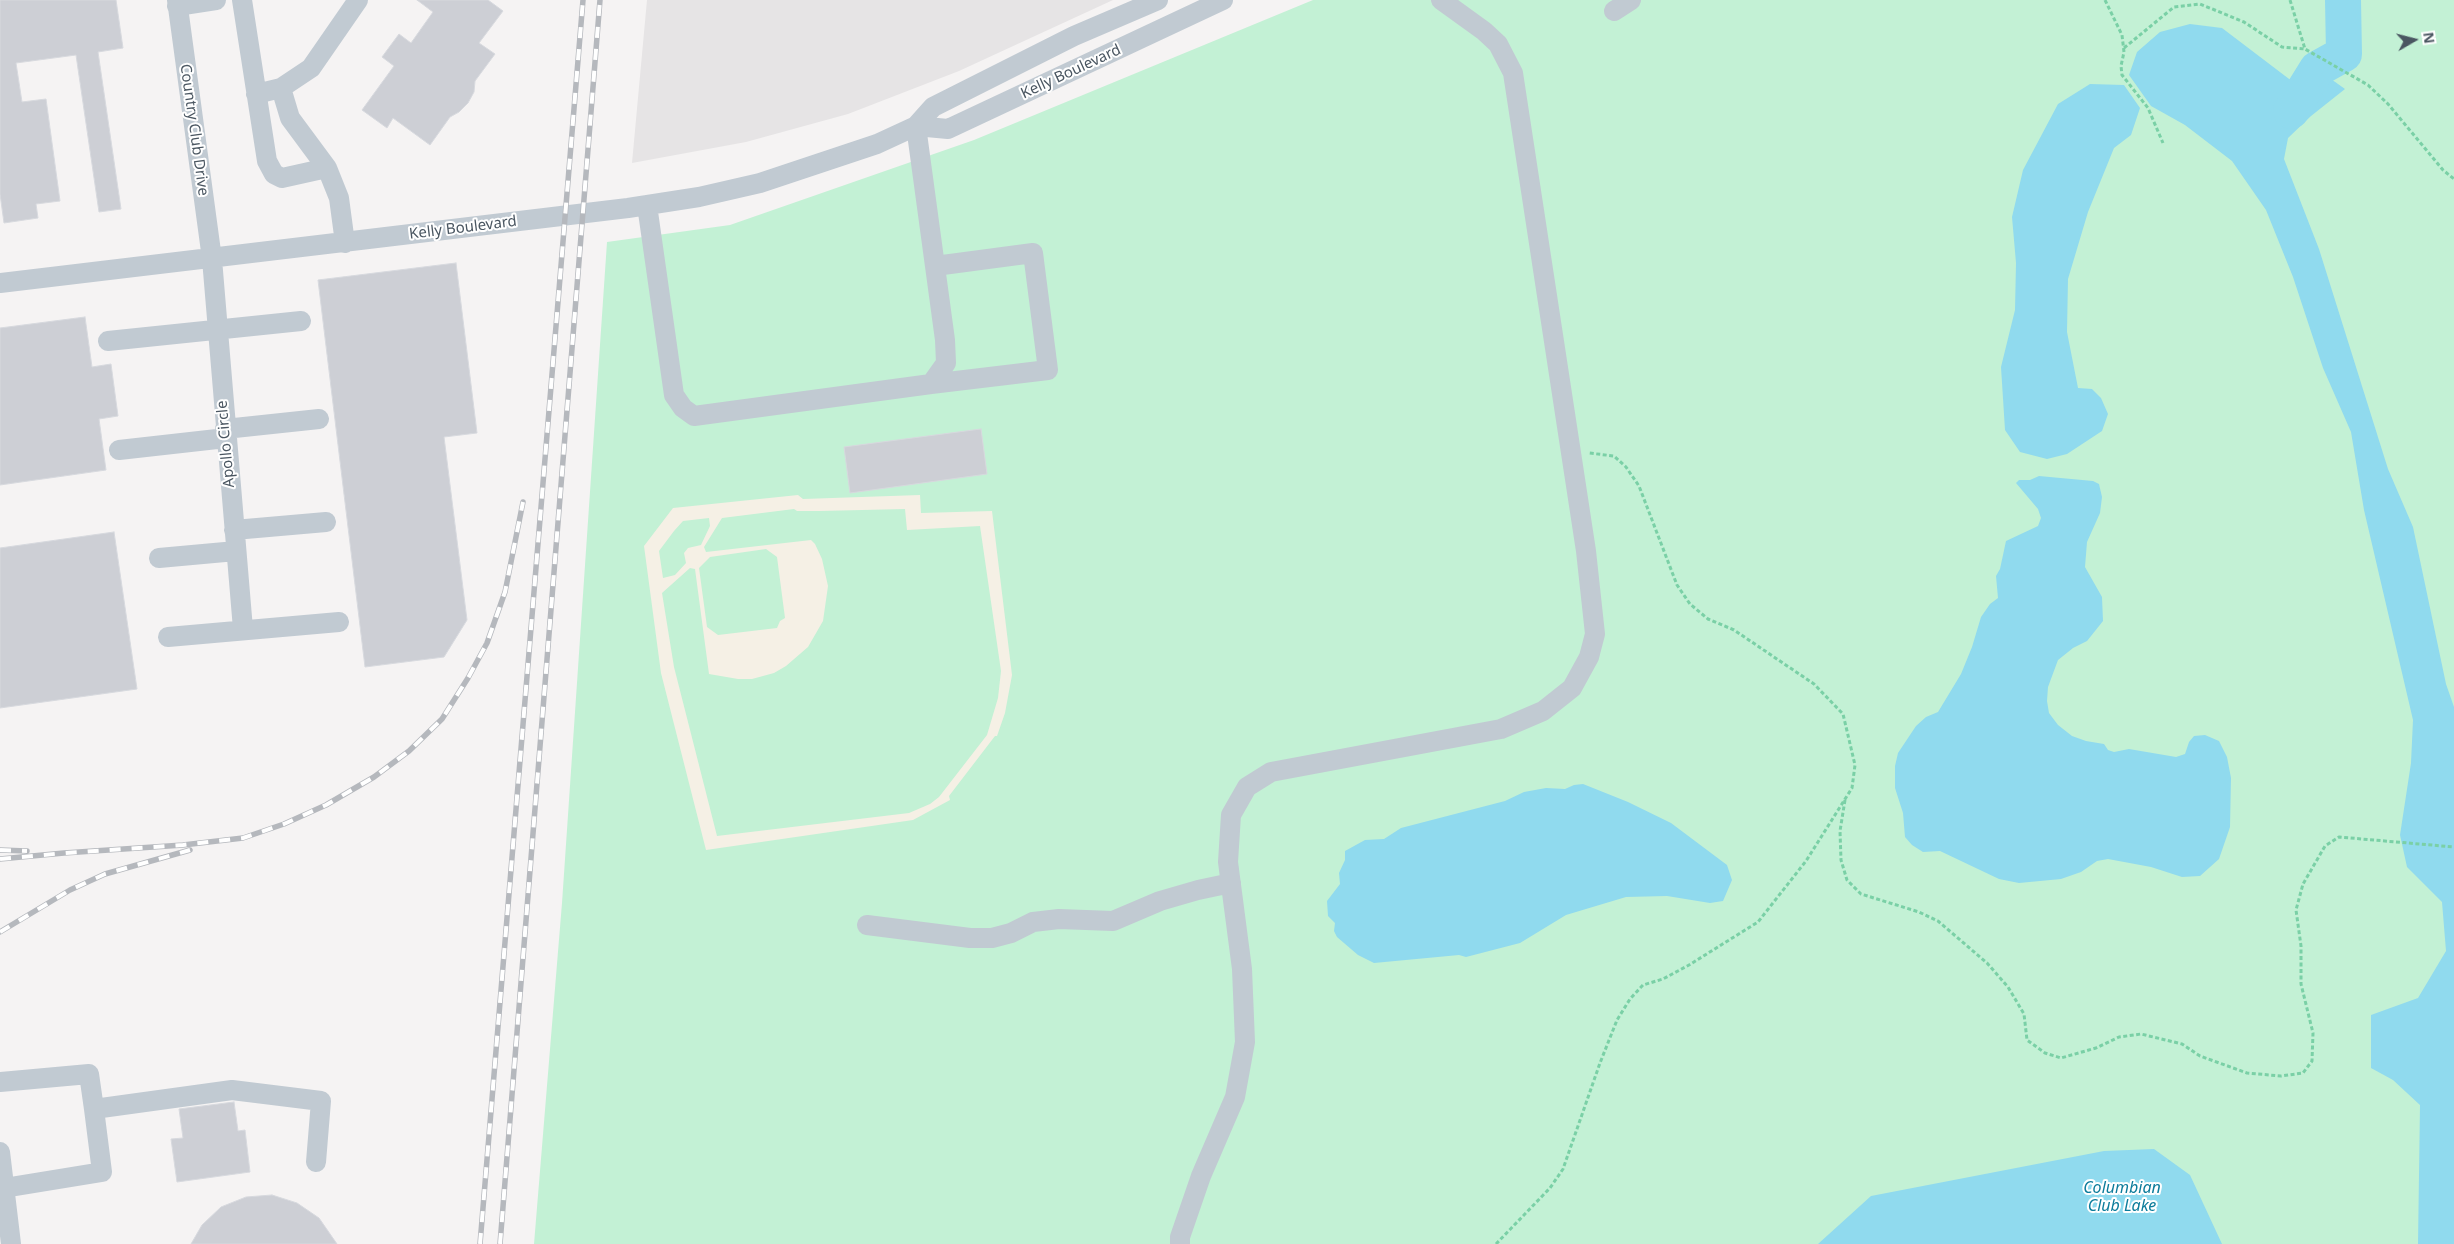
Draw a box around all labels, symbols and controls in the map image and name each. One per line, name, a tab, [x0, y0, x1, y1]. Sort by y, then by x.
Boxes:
north arrow	[2389, 15, 2439, 65]
text: N	[2419, 31, 2440, 45]
street label: Kelly Boulevard	[1018, 41, 1124, 103]
street label: Country Club Drive	[176, 63, 212, 197]
street label: Kelly Boulevard	[408, 212, 518, 244]
street label: Apollo Circle	[213, 400, 239, 488]
water label: Columbian Club Lake	[2083, 1178, 2161, 1216]

